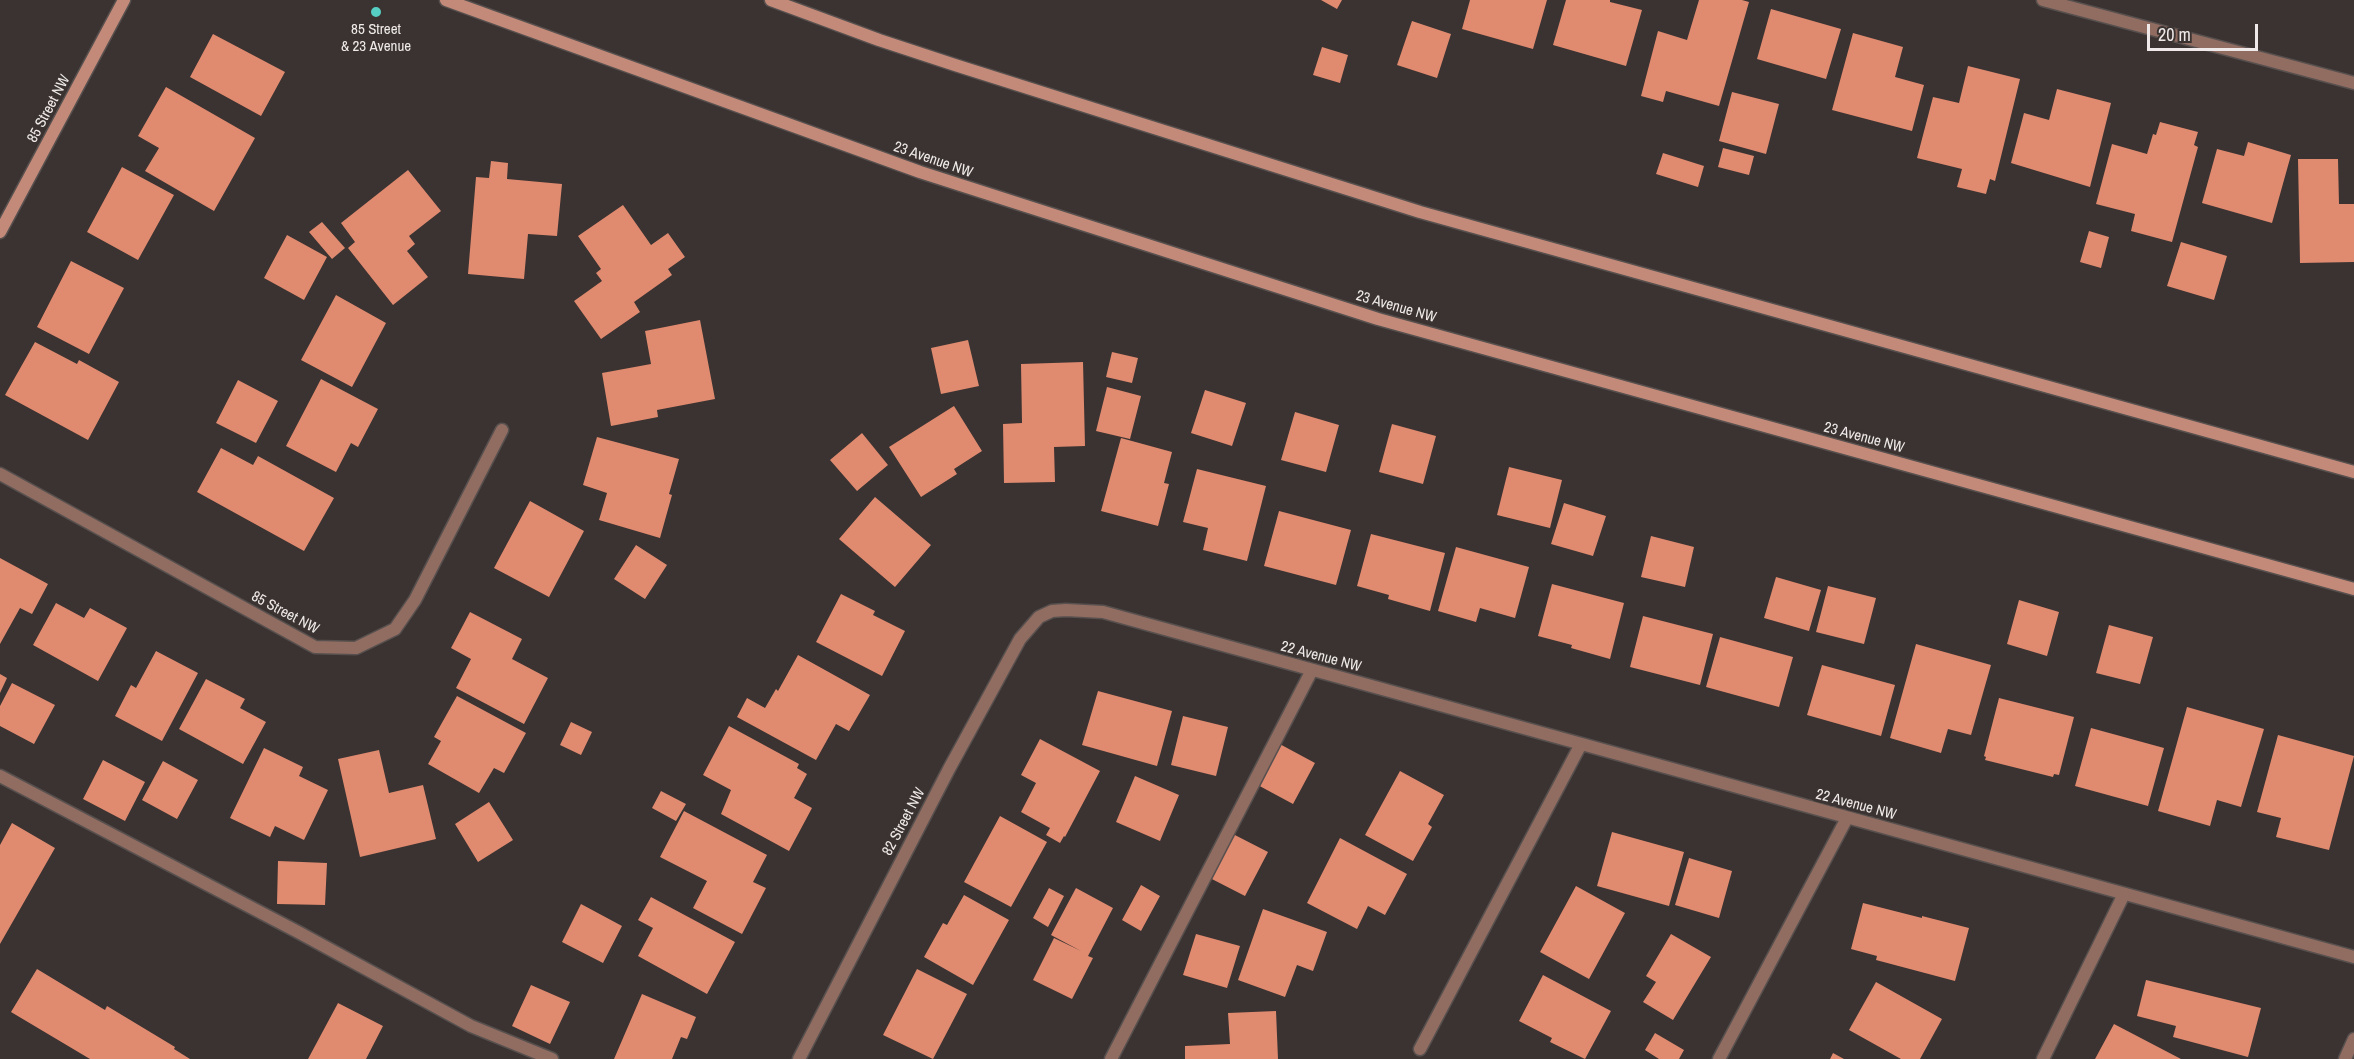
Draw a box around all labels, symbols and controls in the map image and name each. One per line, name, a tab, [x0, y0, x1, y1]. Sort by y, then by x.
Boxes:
marker: 85 Street & 23 Avenue	[369, 5, 383, 19]
scale bar	[2150, 12, 2261, 50]
place label: 85 Street & 23 Avenue	[341, 21, 411, 56]
text: 20 m	[2158, 22, 2191, 47]
street label: 85 Street NW	[24, 72, 74, 146]
street label: 23 Avenue NW	[891, 138, 975, 182]
street label: 23 Avenue NW	[1354, 287, 1438, 327]
street label: 23 Avenue NW	[1822, 419, 1906, 457]
street label: 85 Street NW	[248, 588, 322, 638]
street label: 22 Avenue NW	[1279, 638, 1363, 676]
street label: 82 Street NW	[879, 785, 929, 859]
street label: 22 Avenue NW	[1814, 786, 1898, 824]

